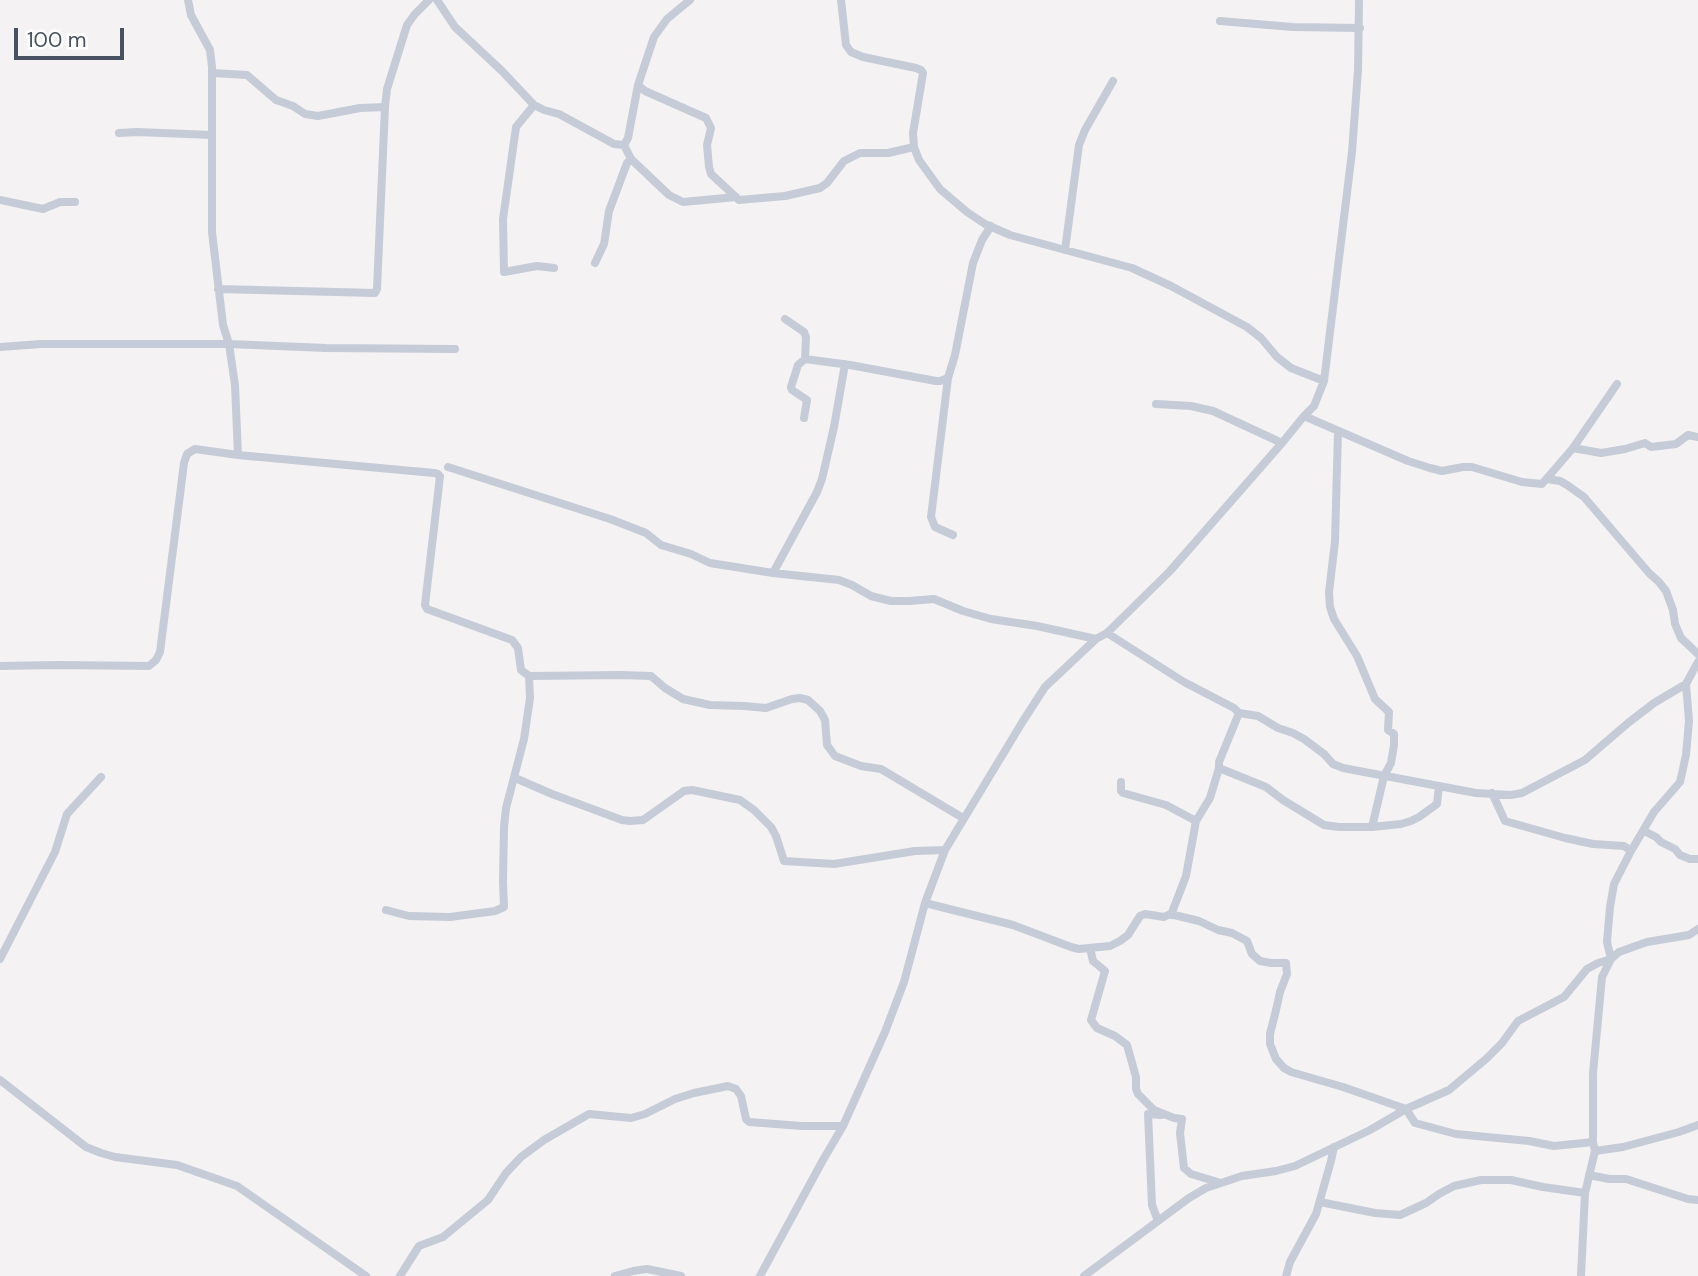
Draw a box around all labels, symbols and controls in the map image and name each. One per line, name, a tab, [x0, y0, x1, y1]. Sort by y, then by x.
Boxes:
scale bar	[18, 14, 128, 58]
text: 100 m	[27, 26, 87, 54]

